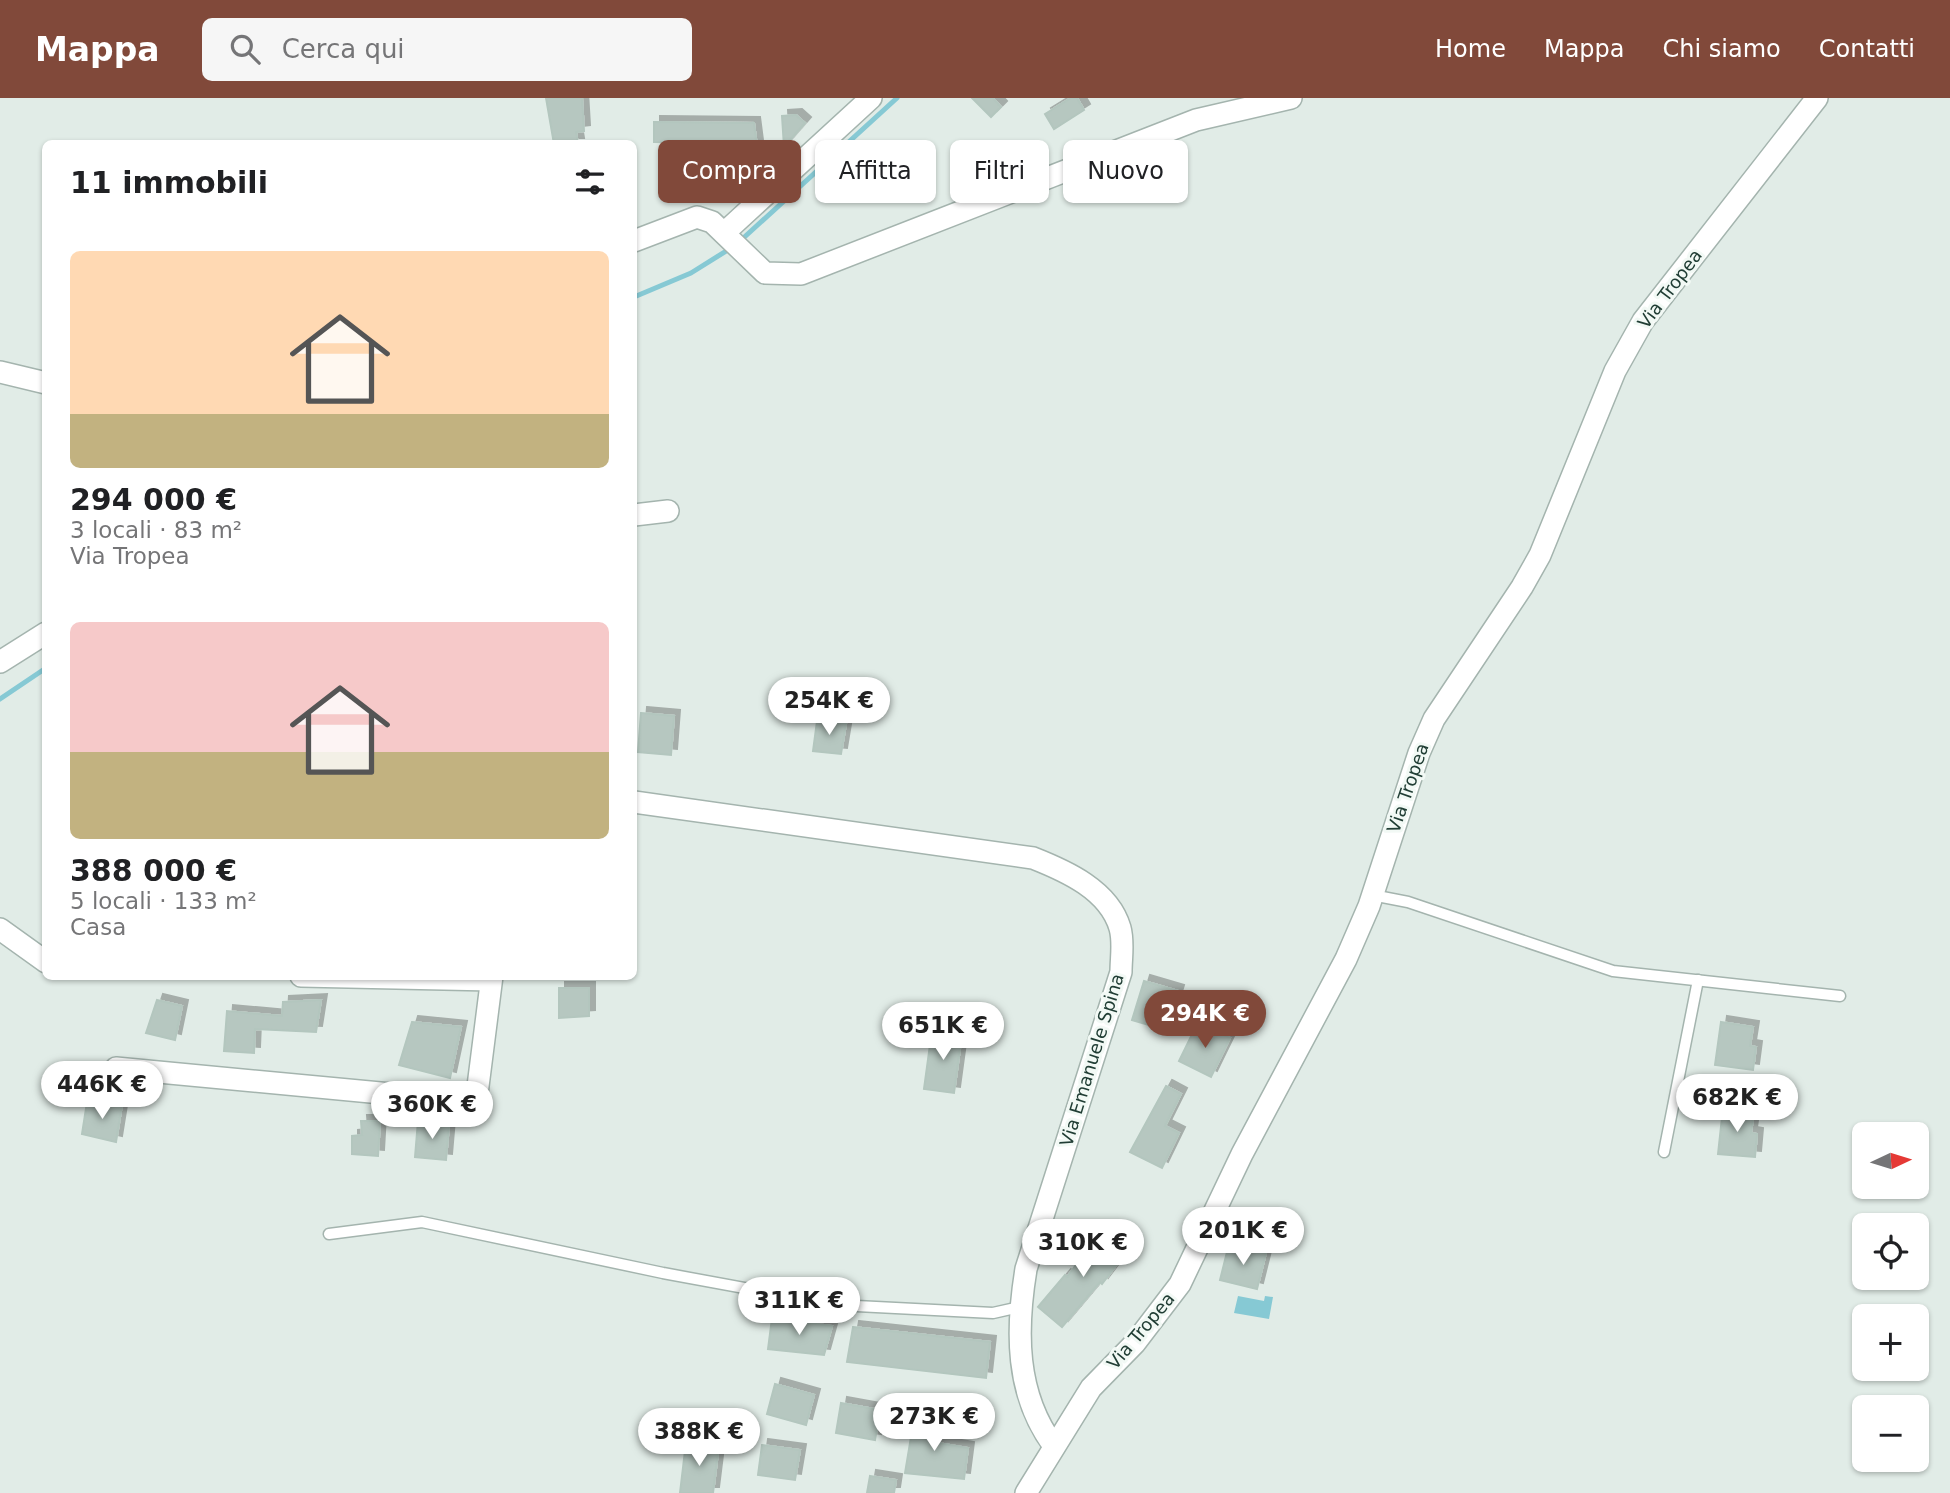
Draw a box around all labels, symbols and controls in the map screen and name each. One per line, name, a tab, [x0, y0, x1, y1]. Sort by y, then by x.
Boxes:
search box	[202, 18, 692, 81]
text: Mappa	[35, 30, 160, 69]
icon: search	[226, 30, 264, 68]
text: Cerca qui	[282, 34, 405, 64]
text: Home	[1435, 35, 1506, 63]
text: Mappa	[1544, 35, 1625, 63]
text: Chi siamo	[1663, 35, 1781, 63]
text: Contatti	[1819, 35, 1915, 63]
chip: Compra	[658, 140, 801, 203]
chip: Affitta	[815, 140, 936, 203]
chip: Filtri	[950, 140, 1049, 203]
chip: Nuovo	[1063, 140, 1188, 203]
icon: filters	[571, 163, 609, 201]
text: 11 immobili	[70, 165, 268, 200]
street label: Via Tropea	[1633, 245, 1706, 332]
icon: home	[277, 296, 403, 422]
text: 294 000 €	[70, 482, 237, 517]
text: 3 locali · 83 m²	[70, 517, 242, 543]
text: Via Tropea	[70, 543, 190, 569]
icon: home	[277, 667, 403, 793]
pin: 254K €	[772, 678, 886, 737]
text: 254K €	[784, 687, 874, 713]
street label: Via Tropea	[1382, 740, 1433, 835]
text: 388 000 €	[70, 853, 237, 888]
text: 5 locali · 133 m²	[70, 888, 257, 914]
text: Casa	[70, 914, 126, 940]
street label: Via Emanuele Spina	[1055, 971, 1128, 1149]
pin: 294K €	[1148, 990, 1262, 1050]
text: 294K €	[1160, 1000, 1250, 1026]
pin: 651K €	[886, 1002, 1000, 1062]
text: 651K €	[898, 1012, 988, 1038]
pin: 446K €	[45, 1062, 159, 1121]
text: 446K €	[57, 1071, 147, 1097]
pin: 682K €	[1680, 1074, 1794, 1134]
pin: 360K €	[375, 1082, 489, 1141]
text: 682K €	[1692, 1084, 1782, 1110]
text: 360K €	[387, 1091, 477, 1117]
north arrow	[1852, 1122, 1928, 1199]
map controls	[1852, 1122, 1929, 1472]
pin: 201K €	[1186, 1208, 1300, 1267]
button: locate	[1852, 1213, 1929, 1290]
text: 201K €	[1198, 1217, 1288, 1243]
pin: 310K €	[1026, 1220, 1140, 1279]
text: 310K €	[1038, 1229, 1128, 1255]
pin: 311K €	[742, 1278, 856, 1337]
text: 311K €	[754, 1287, 844, 1313]
street label: Via Tropea	[1102, 1288, 1179, 1373]
button: +	[1852, 1304, 1929, 1381]
pin: 273K €	[877, 1394, 991, 1453]
button: −	[1852, 1395, 1929, 1472]
text: 273K €	[889, 1403, 979, 1429]
pin: 388K €	[642, 1408, 756, 1468]
text: 388K €	[654, 1418, 744, 1444]

